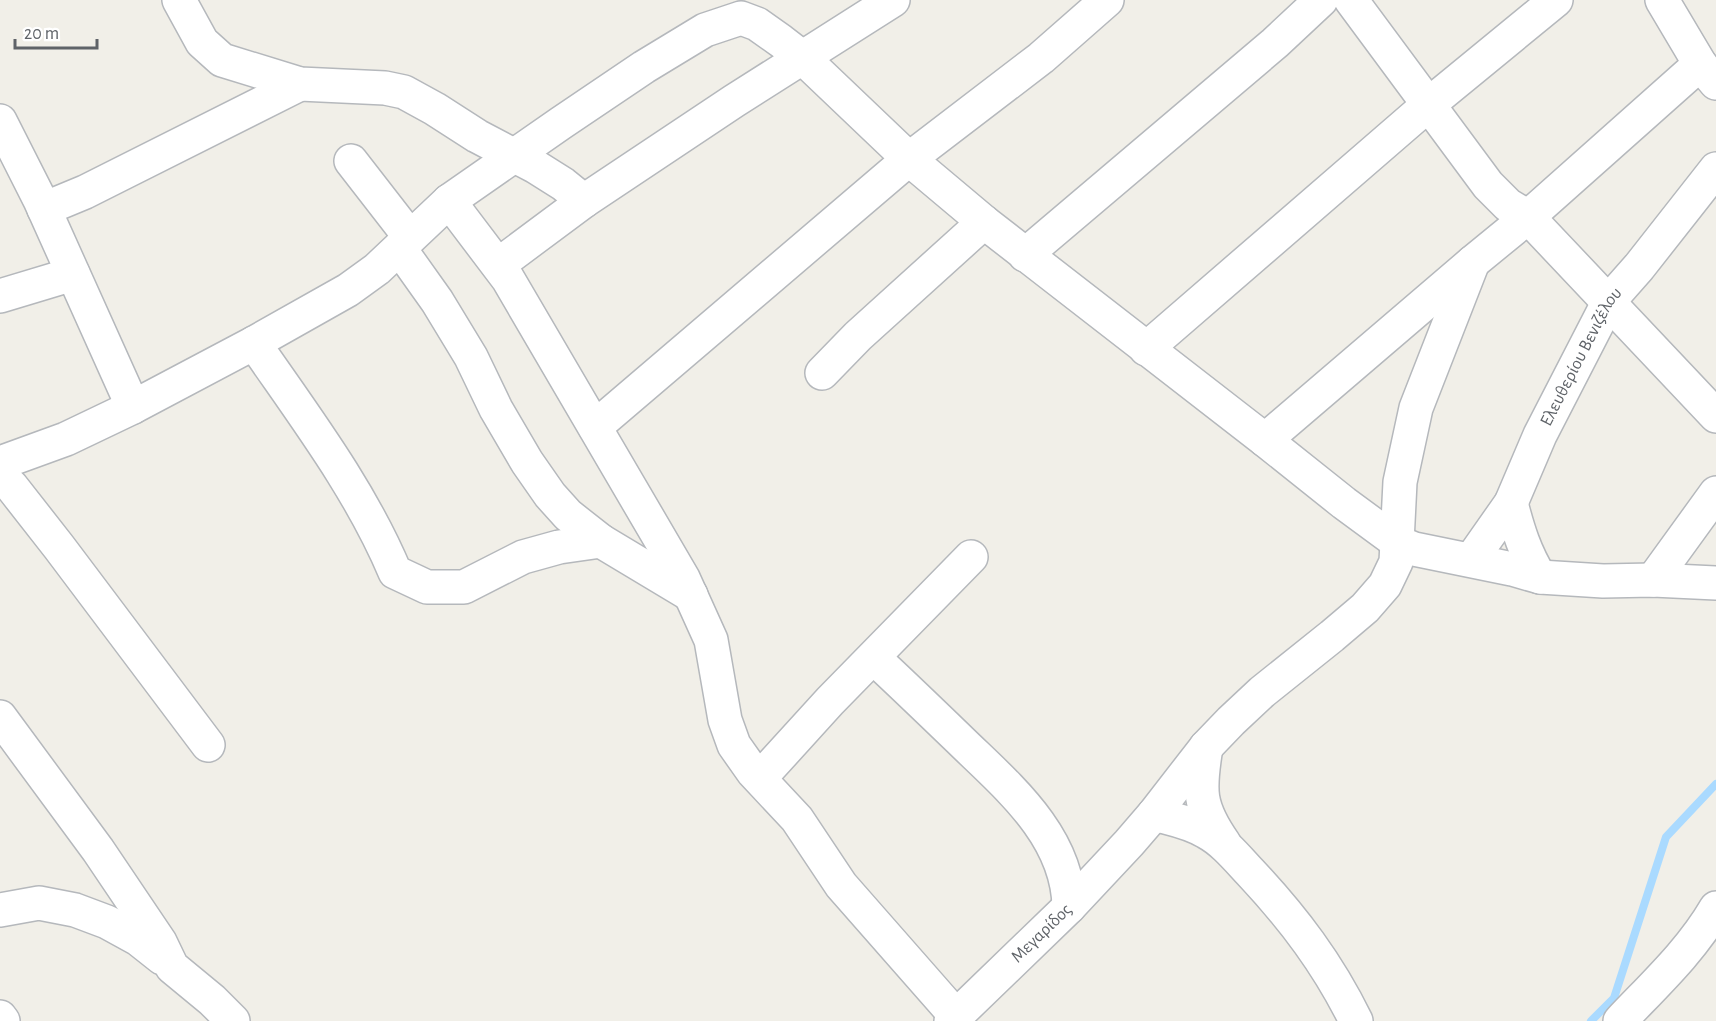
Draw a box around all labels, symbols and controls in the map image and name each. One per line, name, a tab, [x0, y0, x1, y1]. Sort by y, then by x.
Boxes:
scale bar	[15, 12, 98, 50]
text: 20 m	[24, 25, 59, 43]
street label: Ελευθερίου Βενιζέλου	[1537, 284, 1626, 429]
street label: Μεγαρίδος	[1008, 900, 1075, 966]

